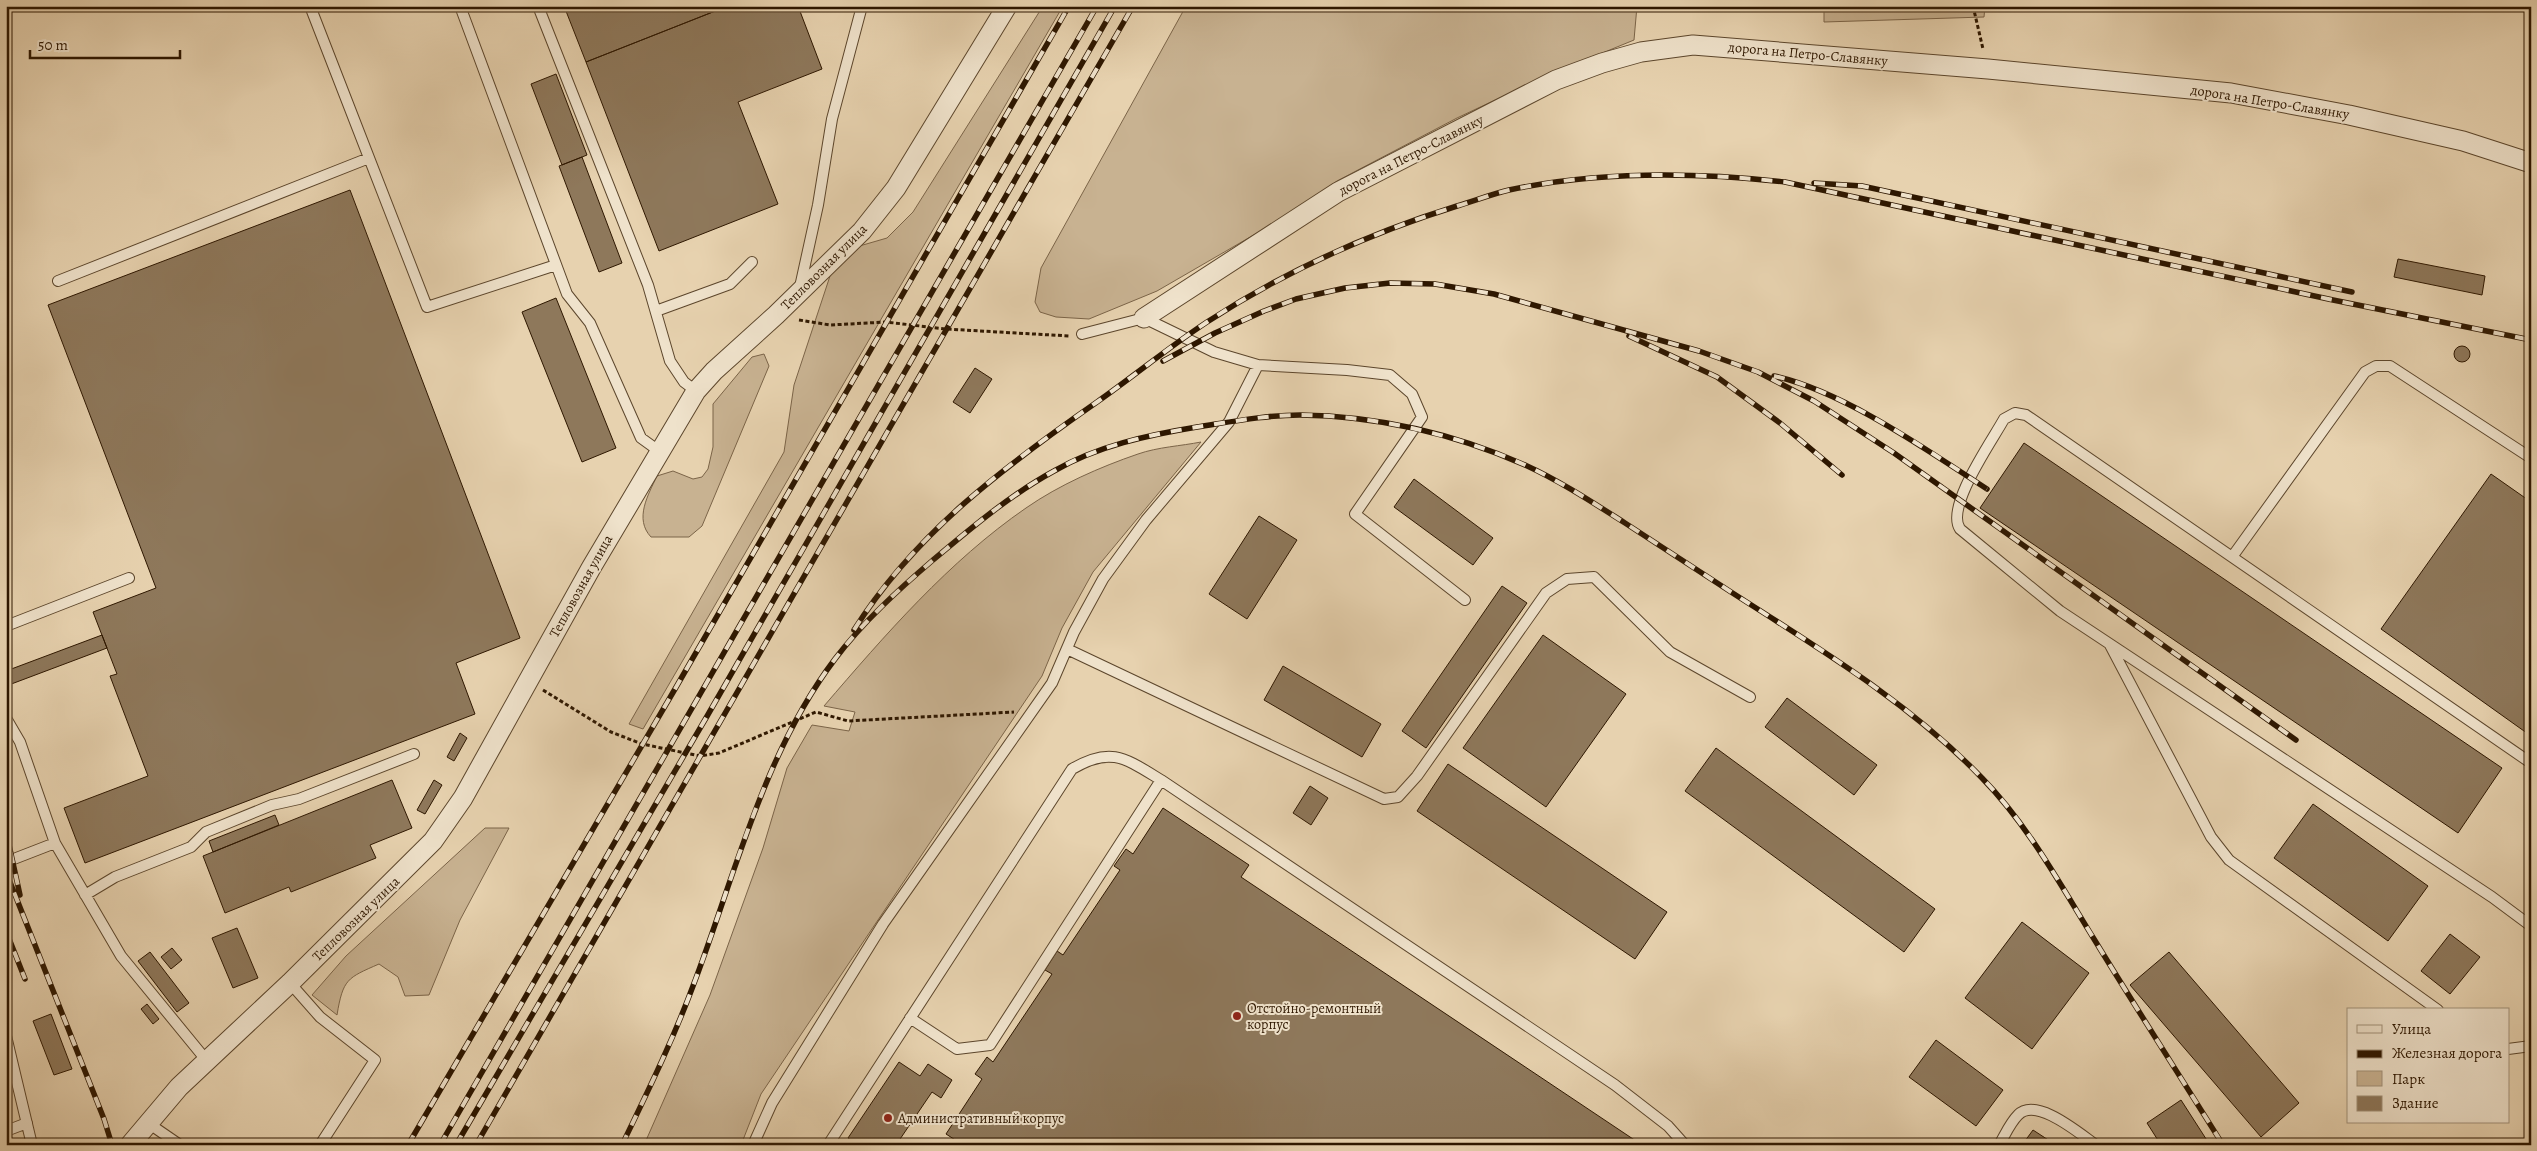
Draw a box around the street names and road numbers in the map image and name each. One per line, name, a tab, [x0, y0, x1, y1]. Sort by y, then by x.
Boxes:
street label: дорога на Петро-Славянку	[1726, 37, 1889, 71]
street label: дорога на Петро-Славянку	[2188, 80, 2351, 124]
street label: дорога на Петро-Славянку	[1334, 110, 1487, 200]
street label: Тепловозная улица	[777, 219, 872, 314]
street label: Тепловозная улица	[545, 531, 617, 641]
street label: Тепловозная улица	[308, 872, 404, 966]

